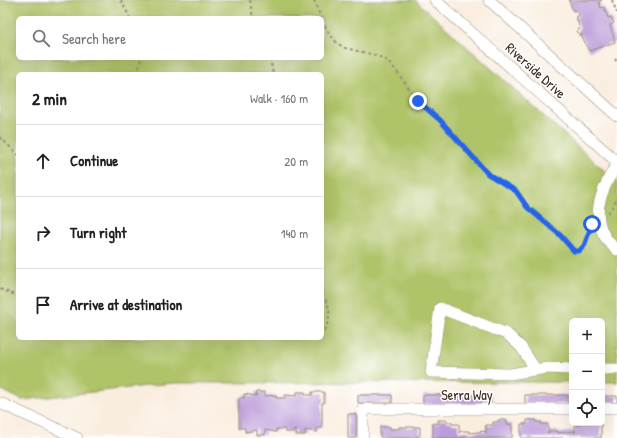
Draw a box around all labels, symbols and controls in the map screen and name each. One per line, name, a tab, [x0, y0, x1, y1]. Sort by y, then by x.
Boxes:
search box	[16, 16, 324, 60]
icon: search	[30, 27, 52, 49]
text: Search here	[62, 28, 126, 49]
street label: Riverside Drive	[502, 38, 571, 102]
text: 2 min	[32, 87, 67, 110]
text: Walk · 160 m	[250, 89, 308, 107]
route end	[409, 92, 427, 110]
icon: ahead	[32, 150, 54, 172]
text: Continue	[70, 150, 118, 171]
text: 20 m	[284, 152, 308, 170]
route start	[583, 215, 601, 233]
icon: right	[32, 222, 54, 244]
text: Turn right	[70, 222, 126, 243]
text: 140 m	[281, 224, 308, 242]
icon: arrive	[32, 294, 54, 316]
text: Arrive at destination	[70, 294, 182, 315]
map controls	[569, 318, 605, 426]
button: +	[569, 318, 605, 354]
button: −	[569, 354, 605, 390]
street label: Serra Way	[441, 385, 493, 405]
button: locate	[569, 390, 605, 426]

